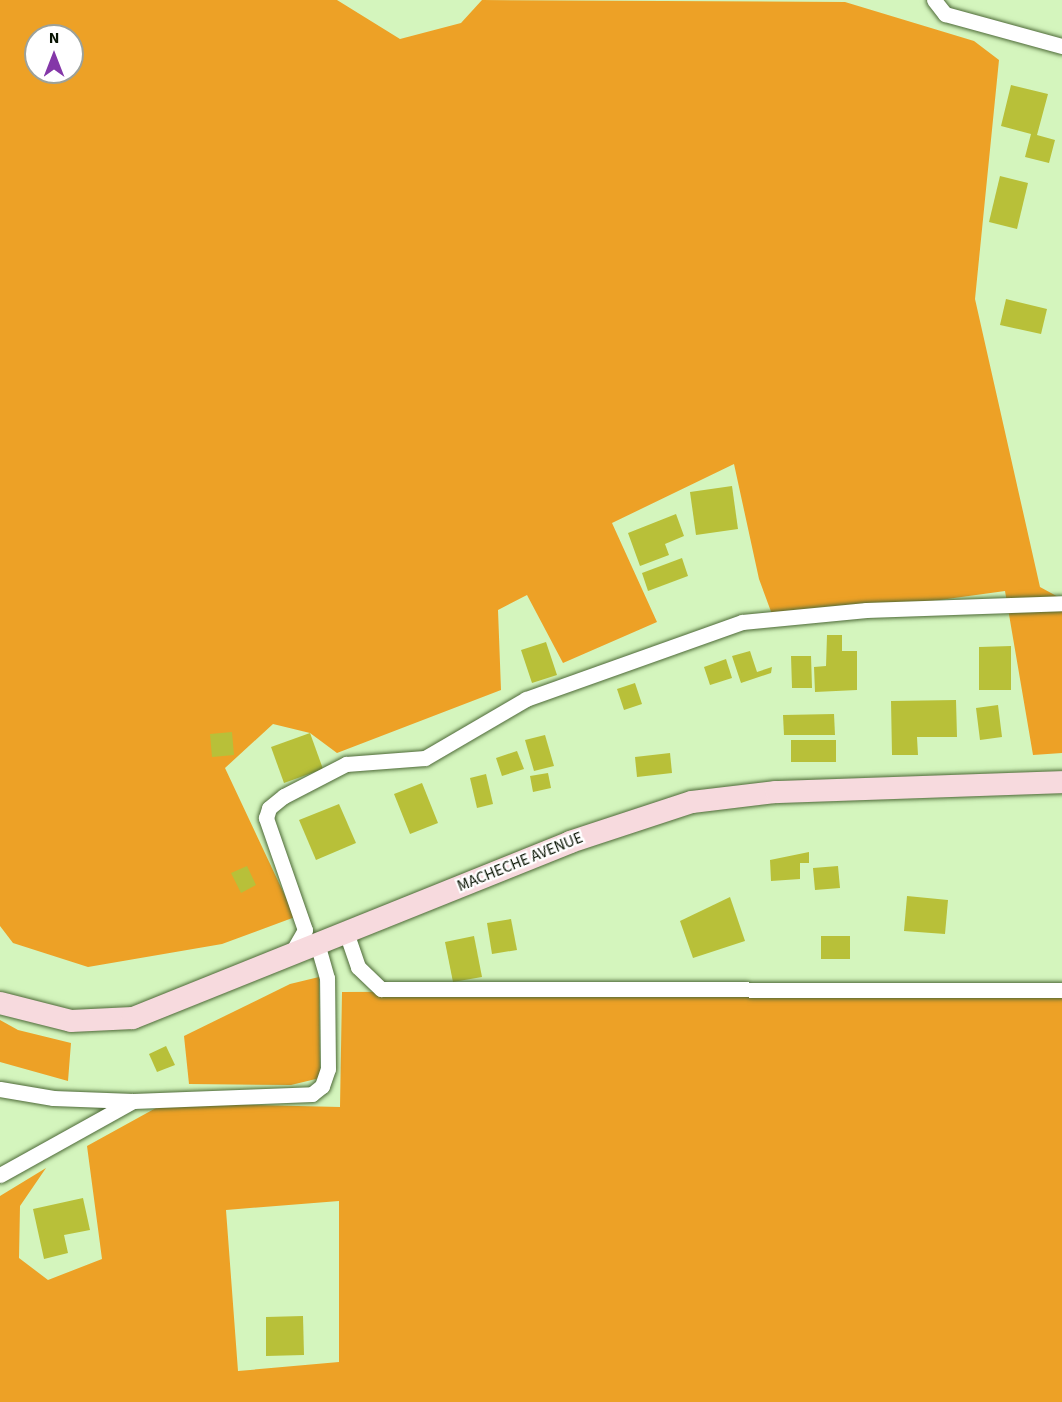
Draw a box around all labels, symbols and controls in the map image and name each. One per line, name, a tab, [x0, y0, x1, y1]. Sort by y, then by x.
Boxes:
north arrow	[24, 24, 84, 84]
text: N	[49, 27, 59, 49]
street label: MACHECHE AVENUE	[454, 828, 586, 896]

